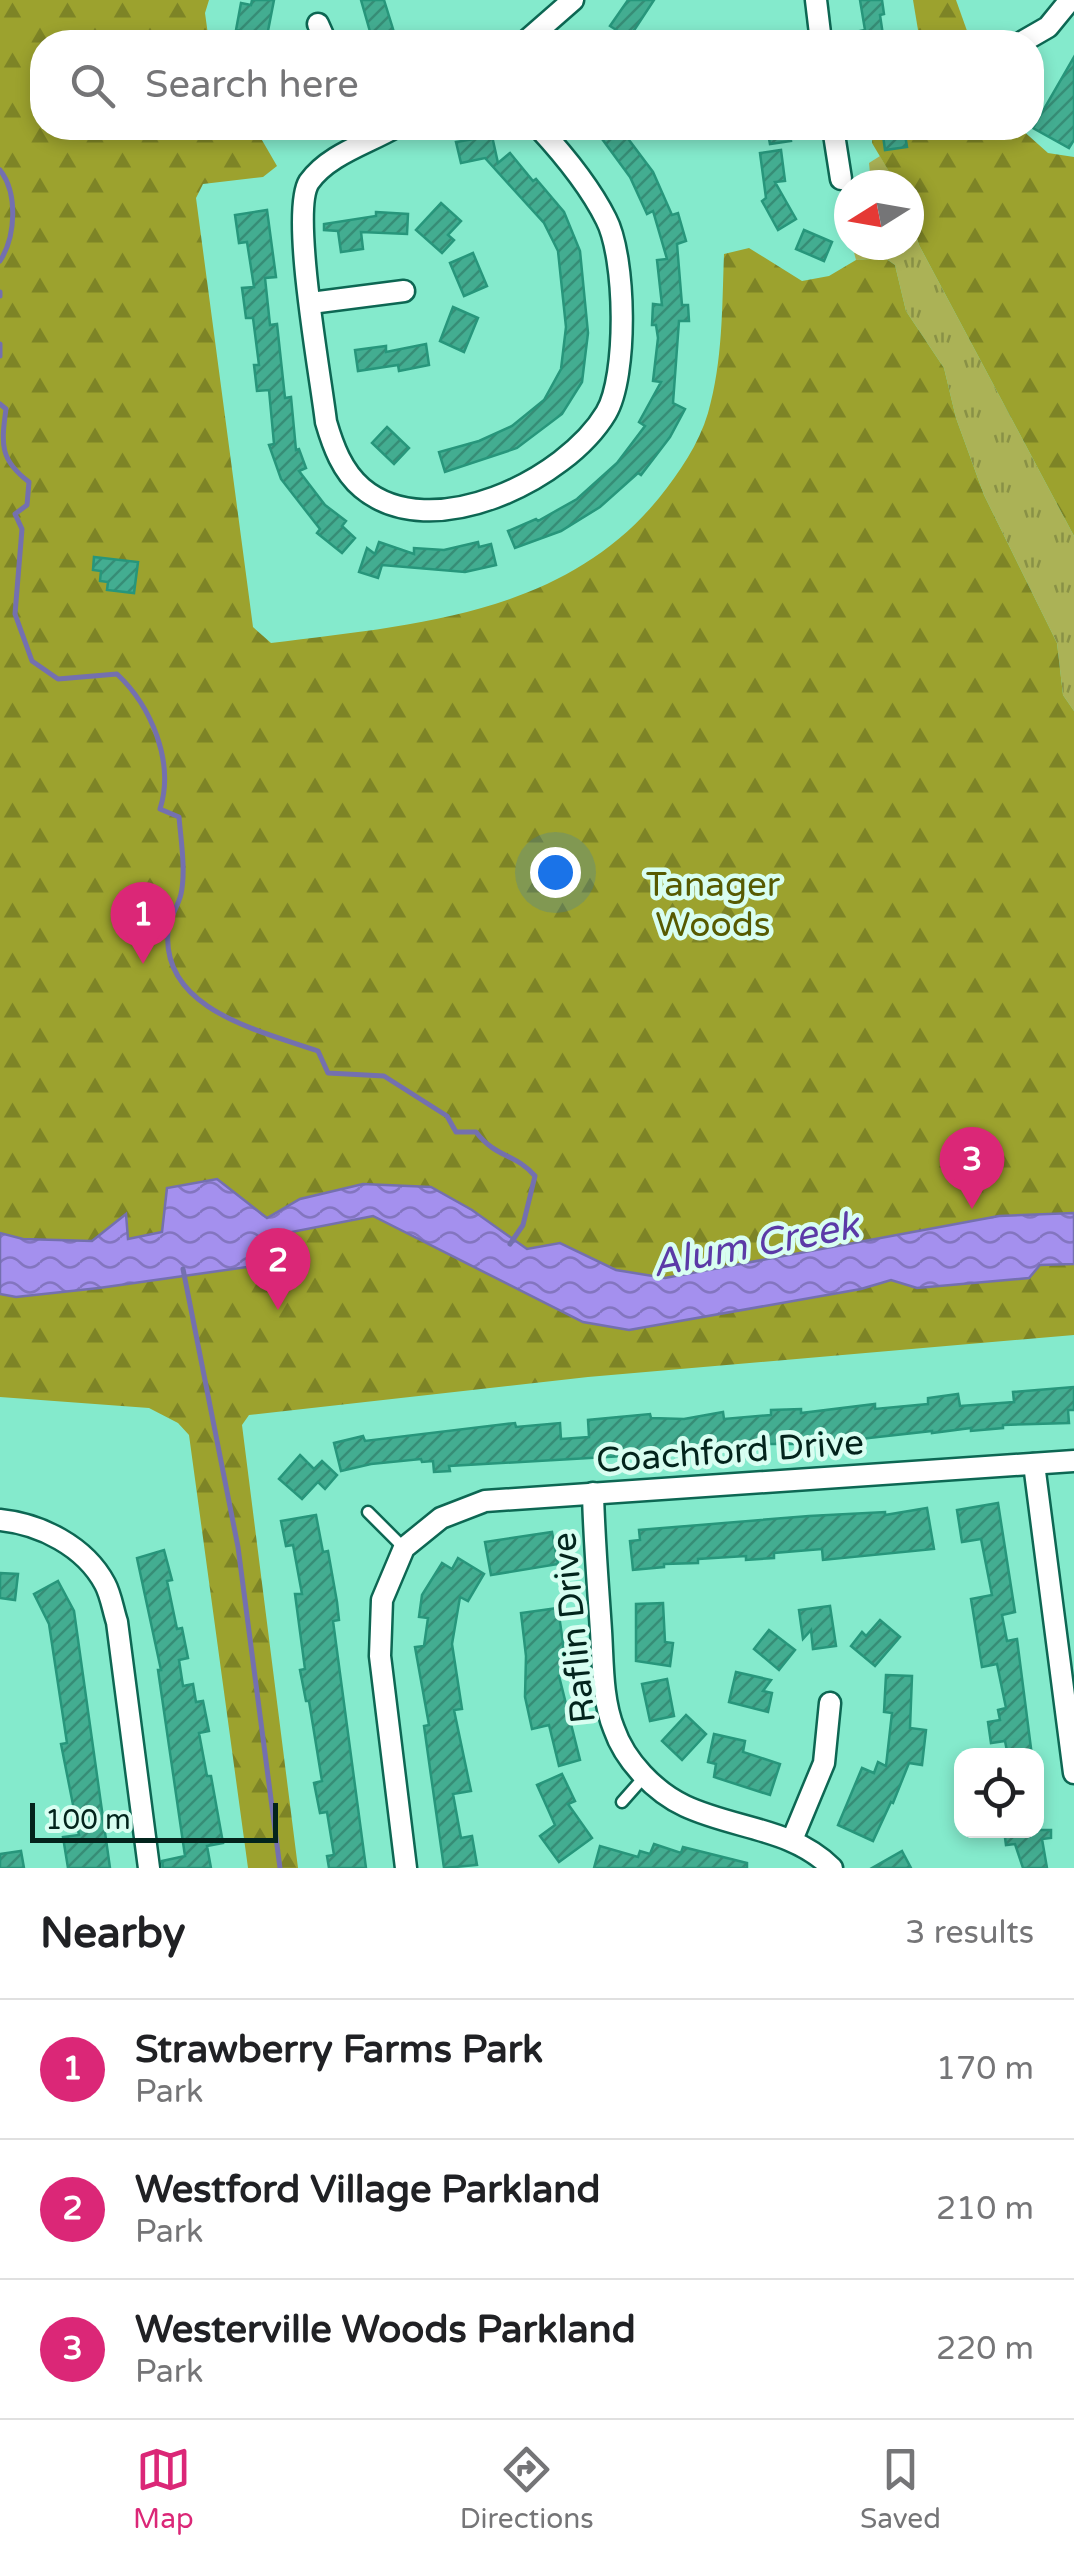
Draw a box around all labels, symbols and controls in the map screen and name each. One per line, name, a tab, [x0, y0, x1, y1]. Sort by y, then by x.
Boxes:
search box	[30, 30, 1044, 140]
icon: search	[65, 58, 120, 113]
text: Search here	[145, 62, 359, 108]
north arrow	[834, 170, 924, 260]
your location	[530, 847, 581, 898]
park label: Tanager Woods	[646, 864, 781, 946]
pin: 1	[110, 882, 176, 964]
pin: 3	[940, 1126, 1004, 1209]
water label: Alum Creek	[648, 1202, 865, 1288]
pin: 2	[246, 1228, 310, 1310]
street label: Coachford Drive	[595, 1422, 865, 1482]
street label: Raflin Drive	[543, 1530, 605, 1725]
map controls	[954, 1748, 1044, 1838]
button: locate	[954, 1748, 1044, 1838]
scale bar	[30, 1798, 278, 1842]
text: 100 m	[45, 1803, 131, 1837]
text: Nearby	[40, 1908, 185, 1959]
text: 3 results	[905, 1914, 1034, 1952]
text: Strawberry Farms Park	[135, 2027, 543, 2073]
text: 1	[62, 2050, 83, 2088]
text: 170 m	[936, 2050, 1034, 2088]
text: Park	[135, 2073, 203, 2111]
text: Westford Village Parkland	[135, 2167, 600, 2213]
text: 2	[62, 2190, 83, 2228]
text: 210 m	[936, 2190, 1034, 2228]
text: Park	[135, 2213, 203, 2251]
text: Westerville Woods Parkland	[135, 2307, 636, 2353]
text: 3	[62, 2330, 83, 2368]
text: 220 m	[936, 2330, 1034, 2368]
text: Park	[135, 2353, 203, 2391]
tab: Map	[133, 2442, 194, 2536]
tab: Directions	[460, 2442, 594, 2536]
tab: Saved	[860, 2442, 941, 2536]

